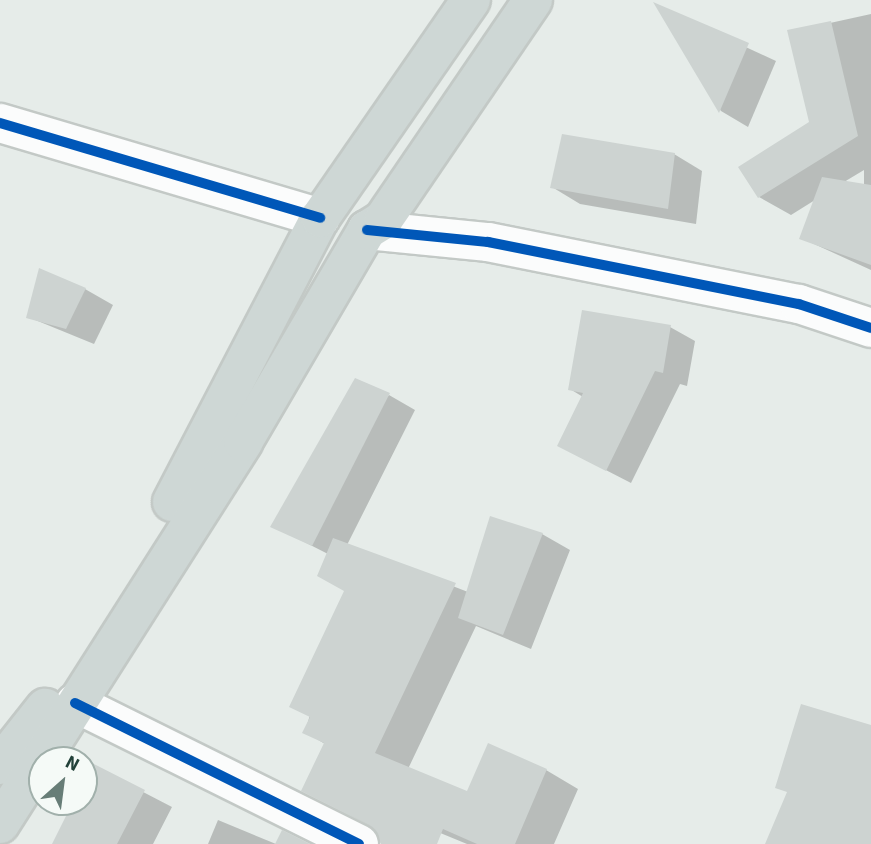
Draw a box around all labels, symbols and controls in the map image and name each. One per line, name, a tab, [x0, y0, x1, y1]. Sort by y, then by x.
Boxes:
north arrow	[28, 746, 98, 816]
text: N	[60, 749, 84, 779]

